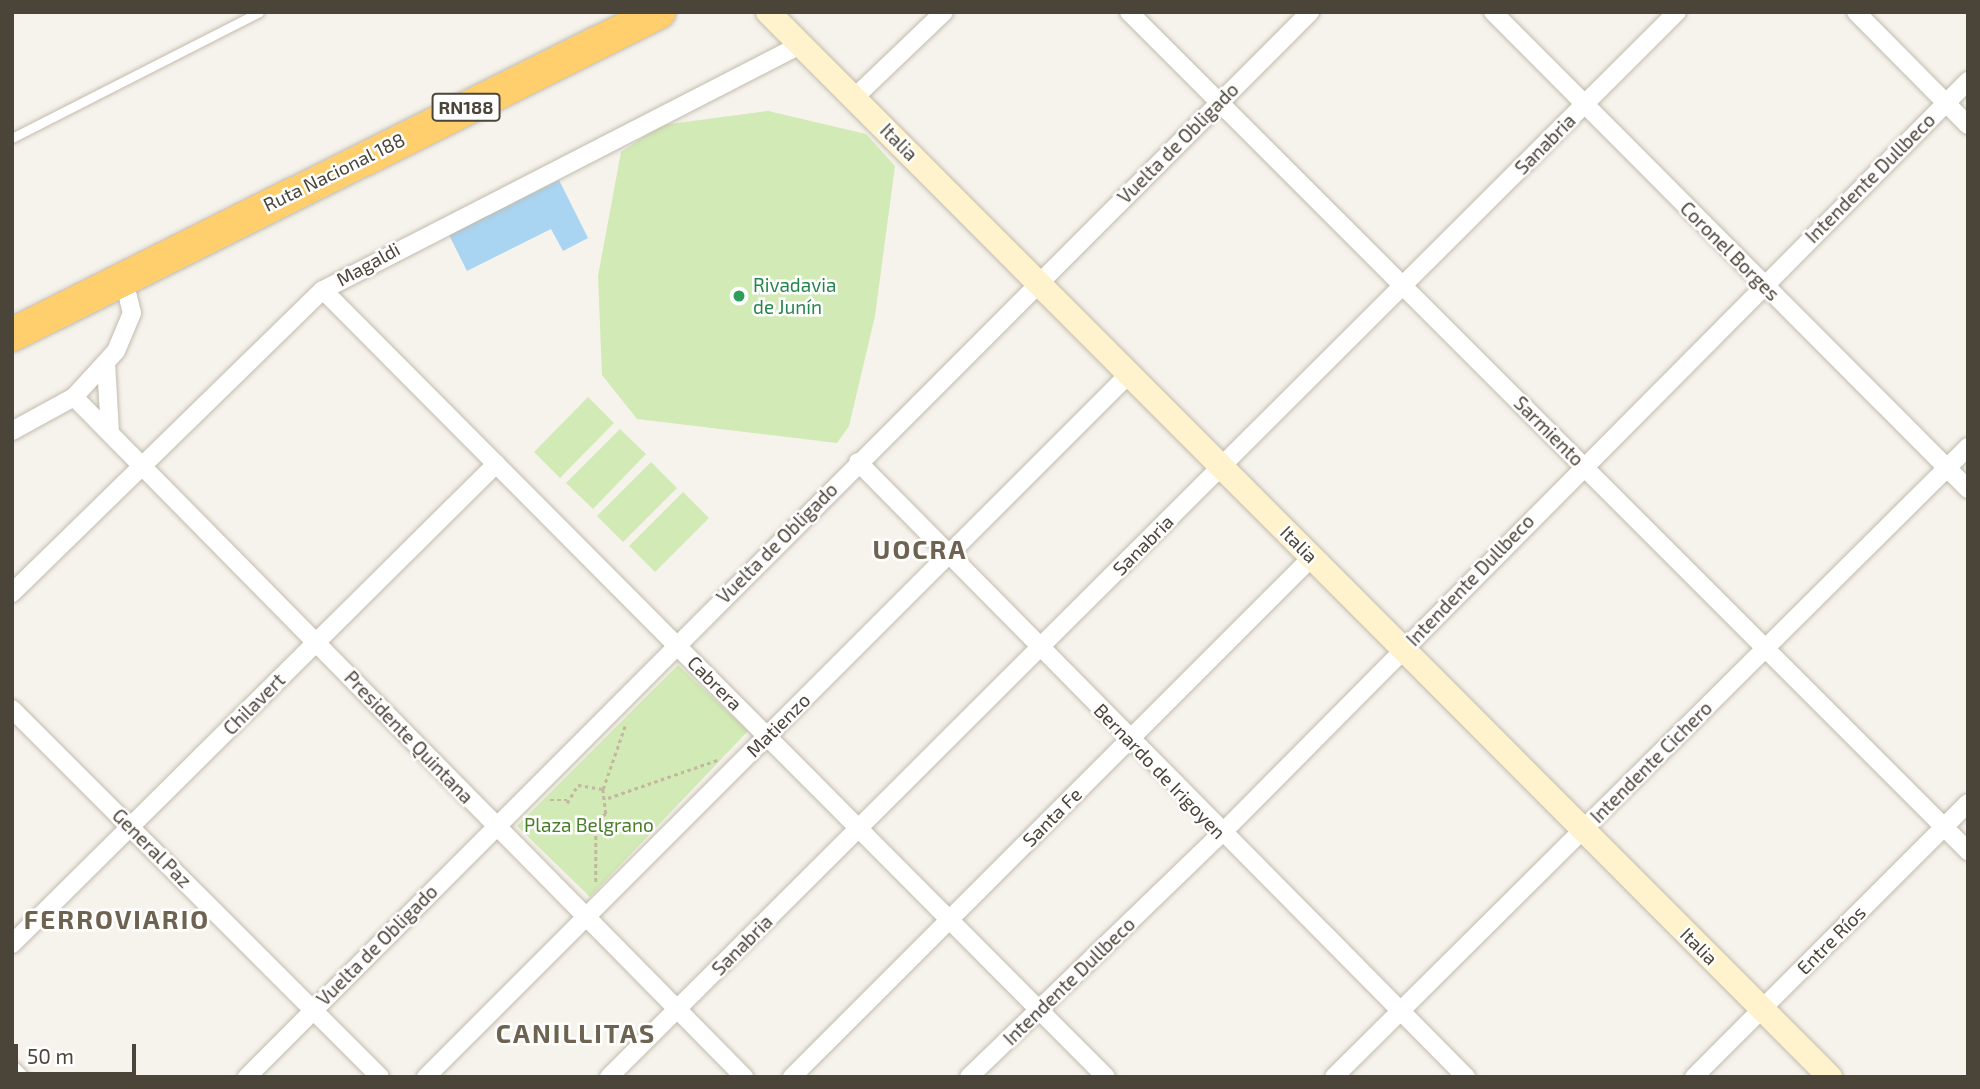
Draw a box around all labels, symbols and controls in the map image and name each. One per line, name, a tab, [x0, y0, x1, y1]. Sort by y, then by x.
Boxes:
street label: Vuelta de Obligado	[1113, 78, 1243, 208]
road number: RN188	[431, 92, 501, 122]
street label: Intendente Dullbeco	[1800, 108, 1940, 248]
street label: Sanabria	[1510, 109, 1580, 179]
street label: Italia	[876, 119, 922, 165]
street label: Ruta Nacional 188	[259, 128, 409, 216]
street label: Coronel Borges	[1675, 196, 1785, 306]
street label: Magaldi	[332, 237, 404, 291]
place label: Rivadavia de Junín	[753, 274, 836, 318]
marker: Rivadavia de Junín	[731, 288, 747, 304]
street label: Sarmiento	[1509, 391, 1589, 471]
street label: Vuelta de Obligado	[712, 478, 842, 608]
street label: Intendente Dullbeco	[1401, 509, 1539, 651]
street label: Sanabria	[1108, 510, 1178, 580]
street label: Italia	[1276, 521, 1322, 567]
district label: UOCRA	[873, 533, 967, 565]
street label: Cabrera	[683, 651, 747, 715]
street label: Presidente Quintana	[340, 666, 478, 808]
street label: Chilavert	[218, 668, 290, 740]
street label: Matienzo	[741, 688, 815, 762]
street label: Intendente Cichero	[1585, 696, 1717, 828]
street label: Bernardo de Irigoyen	[1089, 699, 1231, 843]
street label: Santa Fe	[1018, 783, 1086, 851]
street label: General Paz	[108, 804, 196, 892]
park label: Plaza Belgrano	[524, 814, 654, 836]
street label: Vuelta de Obligado	[312, 880, 442, 1010]
street label: Entre Ríos	[1792, 901, 1870, 979]
district label: FERROVIARIO	[25, 903, 209, 935]
street label: Sanabria	[707, 910, 777, 980]
street label: Intendente Dullbeco	[998, 912, 1140, 1050]
street label: Italia	[1676, 923, 1722, 969]
district label: CANILLITAS	[497, 1017, 655, 1049]
scale bar	[18, 1030, 140, 1074]
text: 50 m	[27, 1043, 74, 1068]

